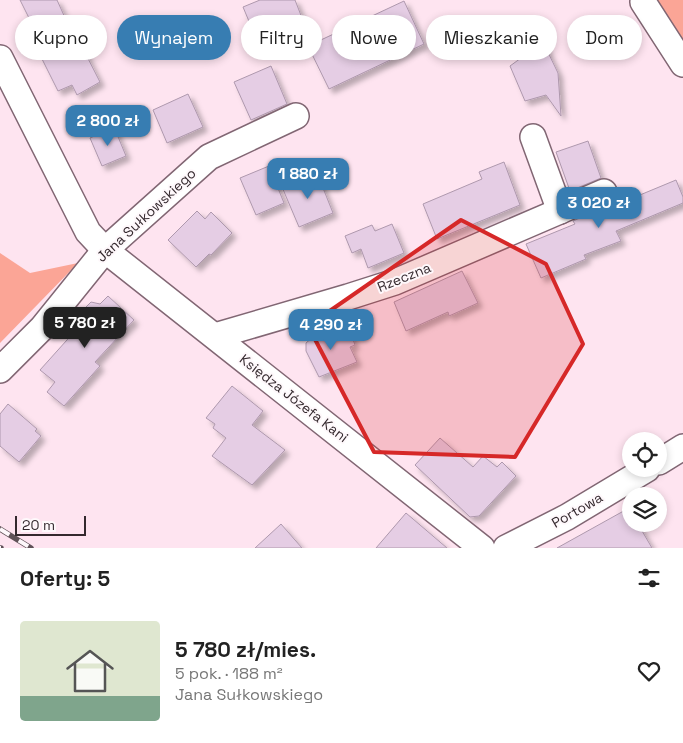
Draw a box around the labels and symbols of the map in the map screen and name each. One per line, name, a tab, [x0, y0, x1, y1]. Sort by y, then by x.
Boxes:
pin: 2 800 zł	[56, 104, 160, 147]
pin: 1 880 zł	[256, 158, 360, 200]
street label: Jana Sułkowskiego	[92, 164, 200, 266]
pin: 3 020 zł	[547, 186, 651, 229]
street label: Rzeczna	[375, 258, 433, 296]
pin: 5 780 zł	[33, 306, 137, 349]
pin: 4 290 zł	[279, 308, 383, 351]
street label: Księdza Józefa Kani	[236, 350, 352, 446]
street label: Portowa	[548, 488, 606, 532]
scale bar	[15, 513, 86, 536]

